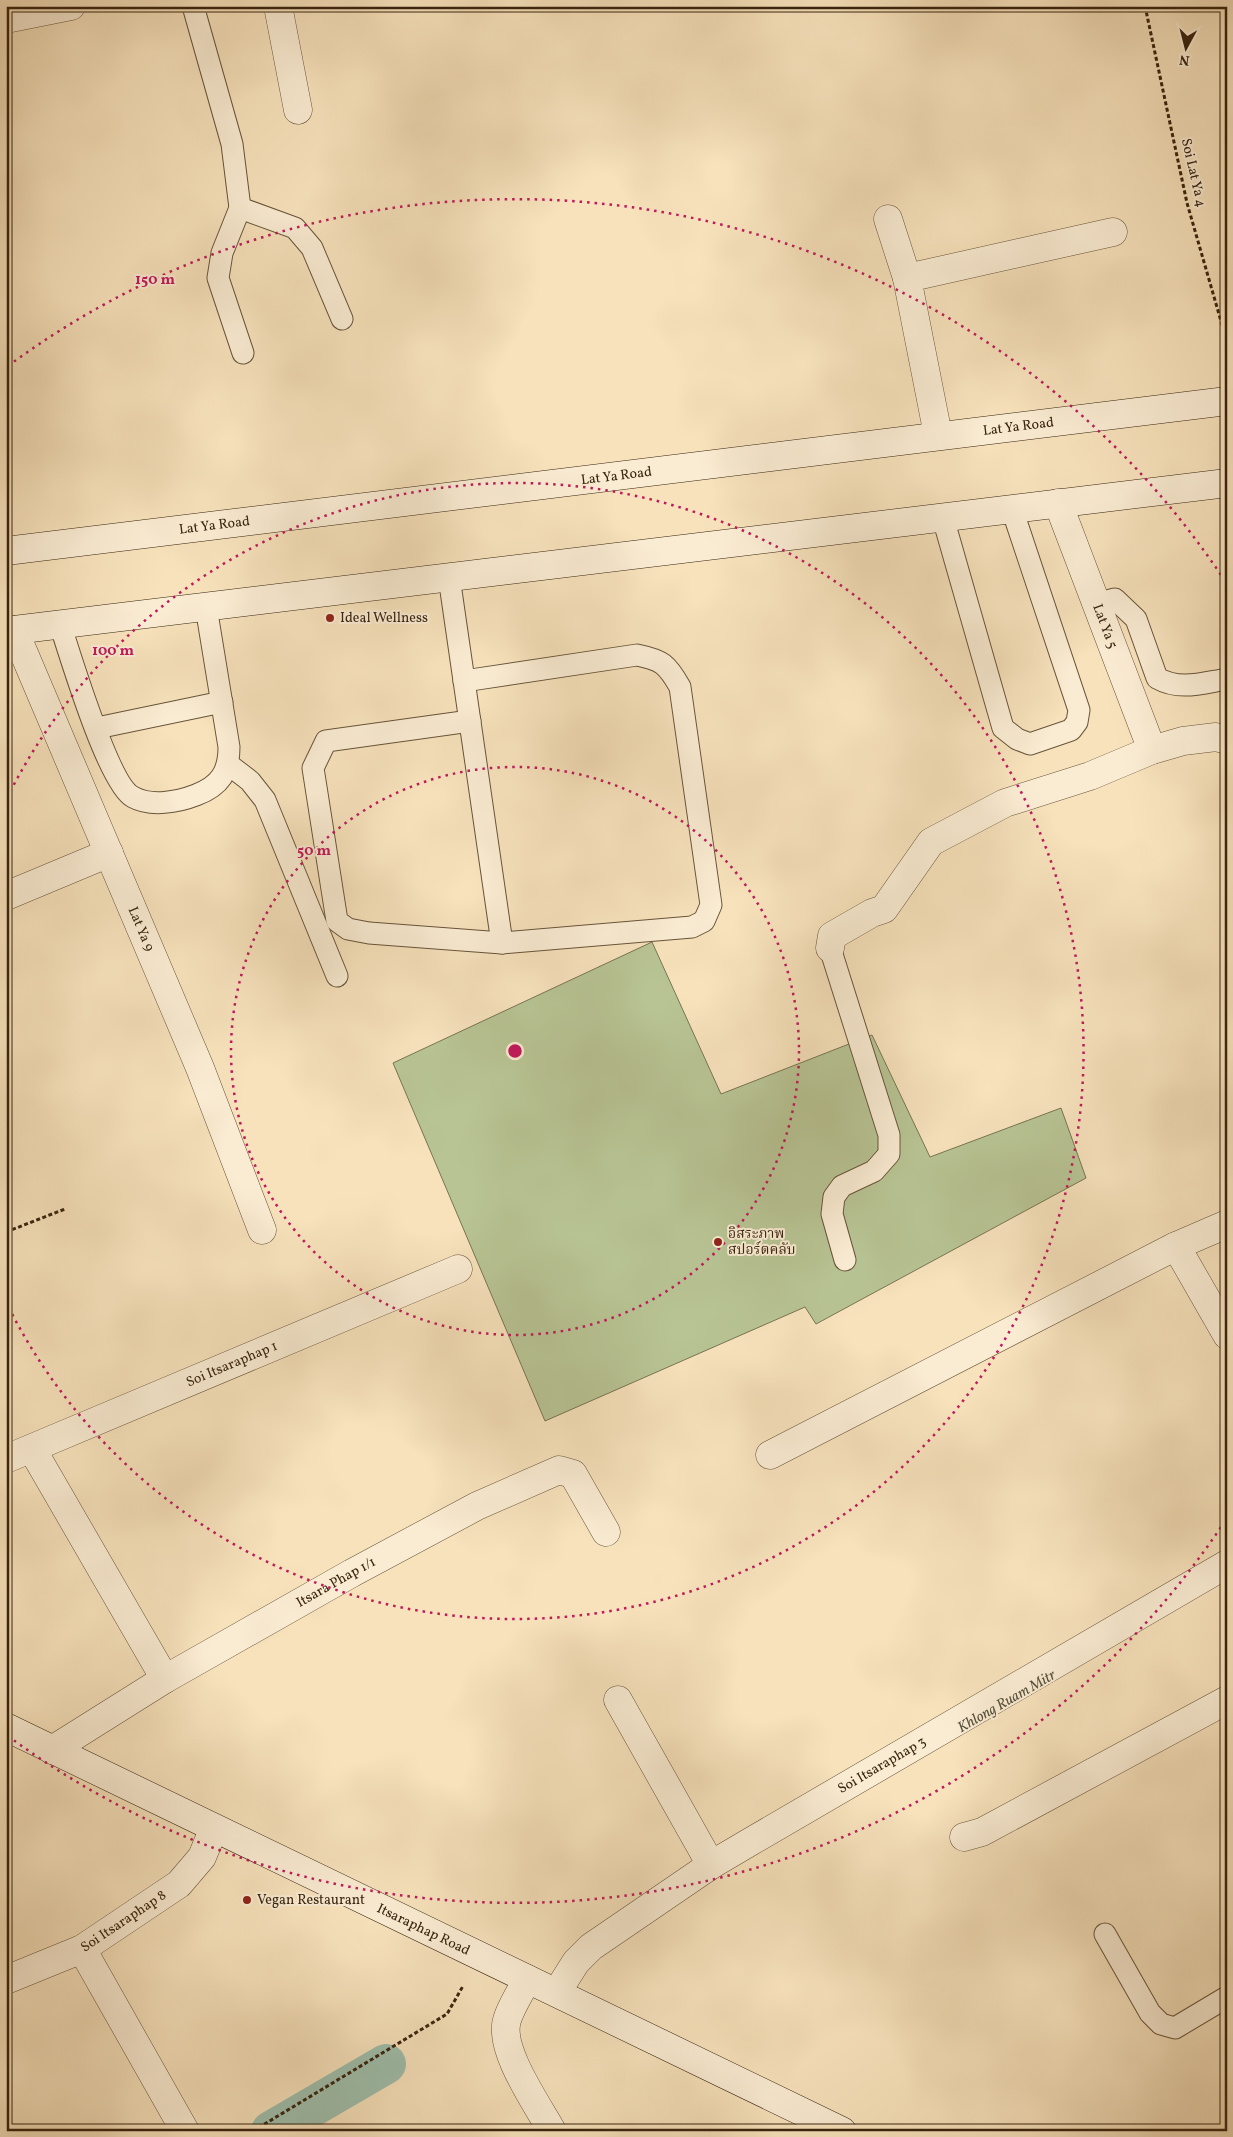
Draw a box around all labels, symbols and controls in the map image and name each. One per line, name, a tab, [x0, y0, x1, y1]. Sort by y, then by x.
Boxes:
north arrow	[1160, 22, 1210, 72]
text: N	[1178, 49, 1191, 69]
street label: Soi Lat Ya 4	[1176, 137, 1210, 209]
text: 150 m	[135, 270, 175, 291]
street label: Lat Ya Road	[982, 413, 1055, 440]
street label: Lat Ya Road	[580, 462, 653, 490]
street label: Lat Ya Road	[178, 512, 251, 539]
street label: Lat Ya 5	[1088, 601, 1122, 651]
place label: Ideal Wellness	[340, 609, 428, 628]
marker: Ideal Wellness	[324, 612, 336, 624]
text: 100 m	[92, 641, 135, 662]
text: 50 m	[297, 841, 331, 862]
street label: Lat Ya 9	[123, 904, 159, 954]
centre of rings	[506, 1042, 524, 1060]
place label: อิสระภาพ สปอร์ตคลับ	[728, 1225, 796, 1260]
marker: อิสระภาพ สปอร์ตคลับ	[712, 1236, 724, 1248]
street label: Soi Itsaraphap 1	[183, 1336, 280, 1392]
street label: Itsara Phap 1/1	[293, 1552, 379, 1612]
water label: Khlong Ruam Mitr	[954, 1665, 1060, 1739]
street label: Soi Itsaraphap 3	[834, 1732, 930, 1798]
street label: Soi Itsaraphap 8	[77, 1886, 170, 1957]
place label: Vegan Restaurant	[257, 1891, 365, 1910]
marker: Vegan Restaurant	[241, 1894, 253, 1906]
street label: Itsaraphap Road	[374, 1899, 473, 1960]

